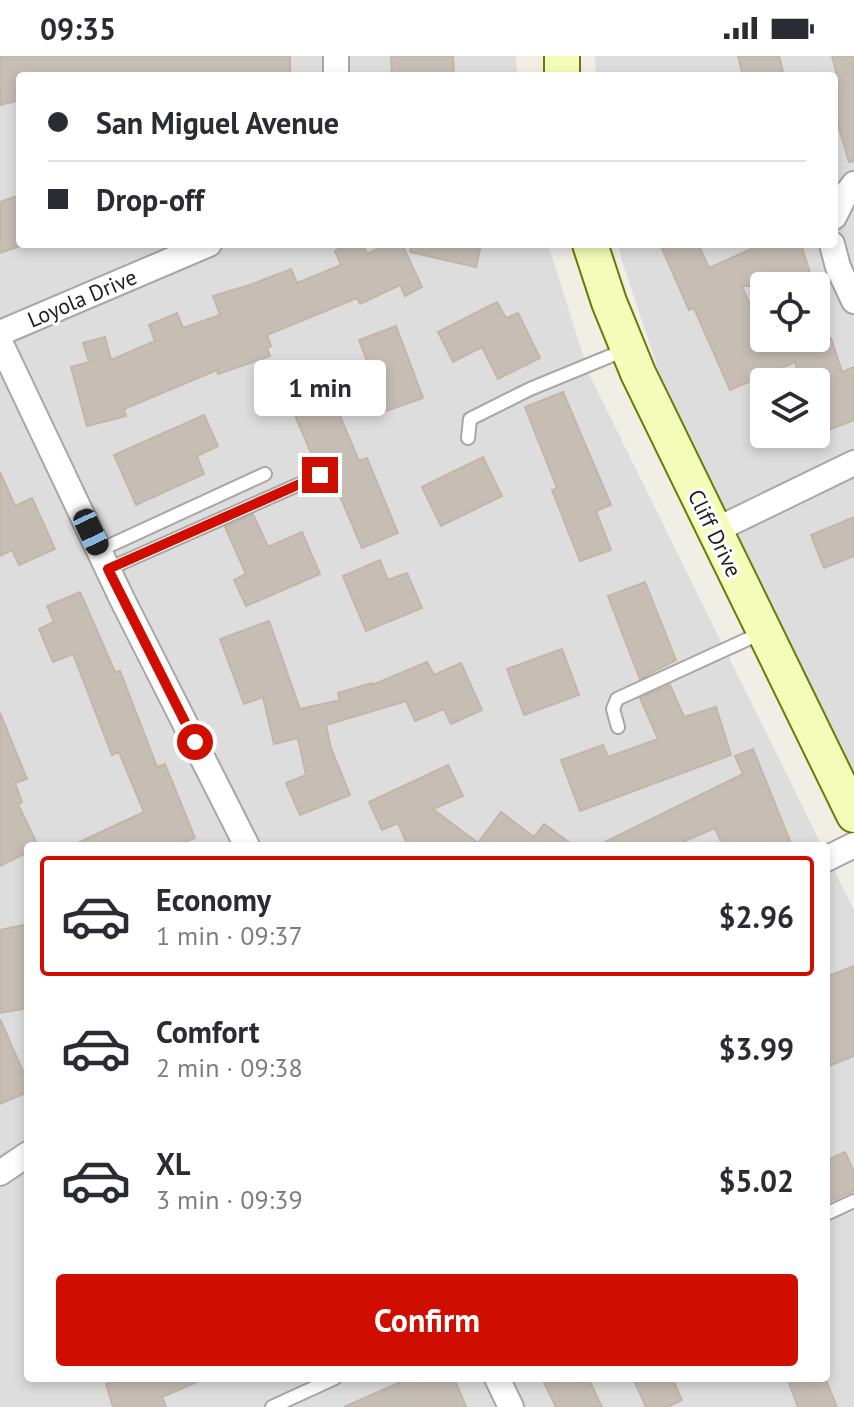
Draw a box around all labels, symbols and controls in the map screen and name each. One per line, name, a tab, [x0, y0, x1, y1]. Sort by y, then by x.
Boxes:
text: 09:35	[40, 9, 116, 48]
text: San Miguel Avenue	[96, 103, 339, 142]
text: Drop-off	[96, 180, 204, 219]
street label: Loyola Drive	[23, 262, 141, 334]
map controls	[750, 272, 830, 448]
button: locate	[750, 272, 830, 352]
callout: 1 min	[254, 359, 386, 415]
button: layers	[750, 368, 830, 448]
text: 1 min	[288, 371, 352, 404]
route end	[302, 457, 338, 493]
street label: Cliff Drive	[682, 485, 748, 581]
car	[70, 505, 112, 559]
route start	[177, 724, 213, 760]
icon: car	[60, 880, 132, 952]
text: Economy	[156, 880, 271, 919]
text: $2.96	[719, 897, 794, 936]
text: 1 min · 09:37	[156, 919, 303, 952]
icon: car	[60, 1012, 132, 1084]
text: Comfort	[156, 1012, 259, 1051]
text: $3.99	[719, 1029, 794, 1068]
text: 2 min · 09:38	[156, 1051, 303, 1084]
icon: car	[60, 1144, 132, 1216]
text: XL	[156, 1144, 190, 1183]
text: $5.02	[719, 1161, 794, 1200]
text: 3 min · 09:39	[156, 1183, 303, 1216]
button: Confirm	[56, 1274, 798, 1366]

